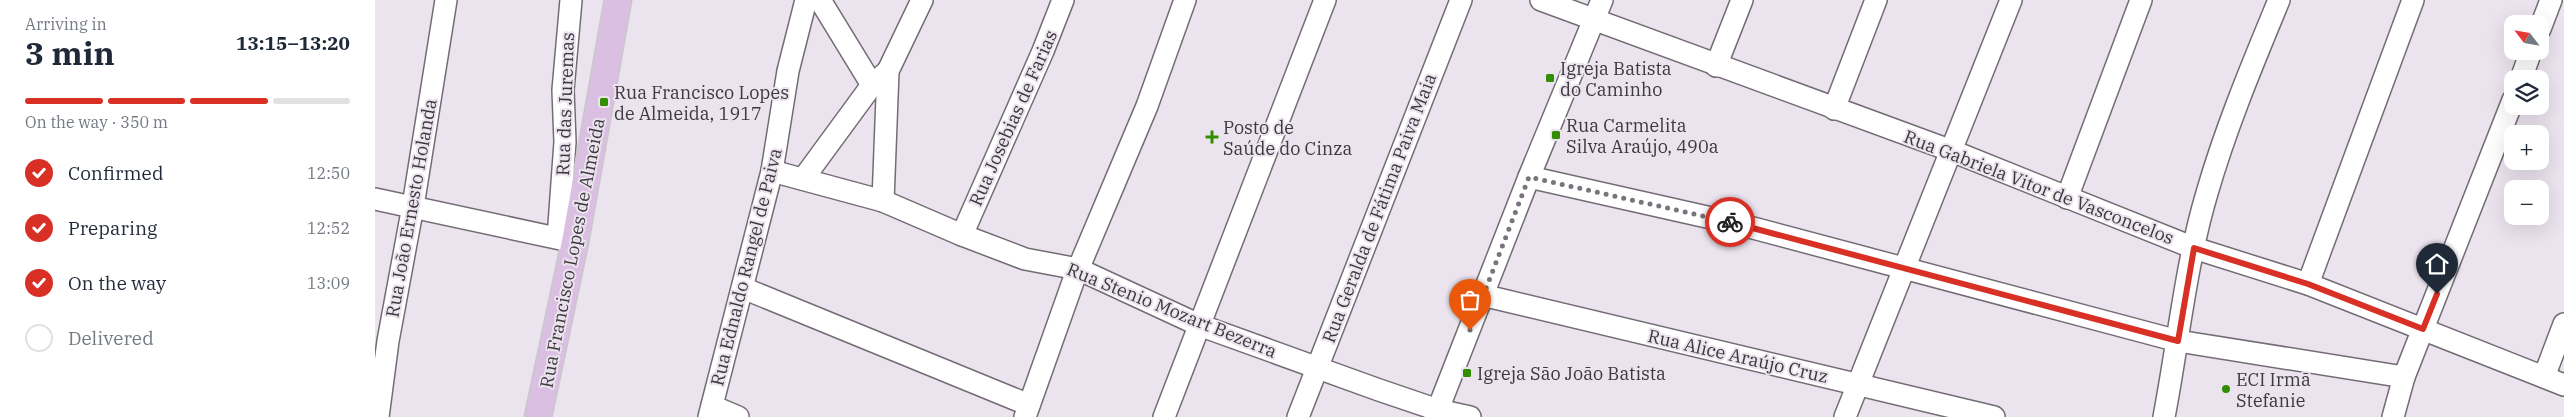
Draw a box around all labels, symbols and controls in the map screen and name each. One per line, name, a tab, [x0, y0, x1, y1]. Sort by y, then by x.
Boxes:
text: Arriving in	[25, 14, 107, 34]
north arrow	[2504, 15, 2549, 60]
map controls	[2504, 15, 2549, 225]
street label: Rua Josebias de Farias	[964, 26, 1062, 210]
text: 13:15–13:20	[236, 31, 350, 55]
text: 3 min	[25, 32, 115, 74]
street label: Rua das Juremas	[551, 32, 579, 176]
place label: Igreja Batista do Caminho	[1560, 57, 1672, 101]
street label: Rua Geralda de Fátima Paiva Maia	[1317, 70, 1441, 346]
button: layers	[2504, 70, 2549, 115]
marker: Igreja Batista do Caminho	[1544, 72, 1556, 84]
place label: Rua Francisco Lopes de Almeida, 1917	[614, 81, 789, 125]
marker: Rua Francisco Lopes de Almeida, 1917	[598, 96, 610, 108]
street label: Rua João Ernesto Holanda	[380, 97, 442, 319]
text: On the way · 350 m	[25, 112, 168, 132]
place label: Rua Carmelita Silva Araújo, 490a	[1566, 114, 1719, 158]
street label: Rua Francisco Lopes de Almeida	[535, 116, 610, 390]
place label: Posto de Saúde do Cinza	[1223, 116, 1353, 160]
street label: Rua Gabriela Vitor de Vasconcelos	[1901, 125, 2177, 249]
button: +	[2504, 125, 2549, 170]
marker: Rua Carmelita Silva Araújo, 490a	[1550, 129, 1562, 141]
marker: Posto de Saúde do Cinza	[1205, 130, 1219, 144]
street label: Rua Ednaldo Rangel de Paiva	[705, 146, 787, 388]
icon: check	[25, 159, 53, 187]
text: Confirmed	[68, 161, 163, 185]
text: 12:50	[307, 163, 350, 183]
button: −	[2504, 180, 2549, 225]
courier	[1705, 197, 1755, 247]
icon: bike	[1716, 208, 1744, 236]
icon: check	[25, 214, 53, 242]
text: Preparing	[68, 216, 157, 240]
text: 12:52	[307, 218, 350, 238]
pin	[2416, 243, 2458, 294]
icon: home	[2423, 250, 2451, 278]
street label: Rua Stenio Mozart Bezerra	[1064, 257, 1281, 363]
icon: check	[25, 269, 53, 297]
text: On the way	[68, 271, 166, 295]
text: 13:09	[307, 273, 350, 293]
pin	[1449, 279, 1491, 330]
icon: bag	[1456, 286, 1484, 314]
street label: Rua Alice Araújo Cruz	[1646, 324, 1830, 388]
text: Delivered	[68, 326, 154, 350]
place label: Igreja São João Batista	[1477, 362, 1666, 385]
marker: Igreja São João Batista	[1461, 367, 1473, 379]
place label: ECI Irmã Stefanie	[2236, 368, 2311, 412]
marker: ECI Irmã Stefanie	[2220, 383, 2232, 395]

